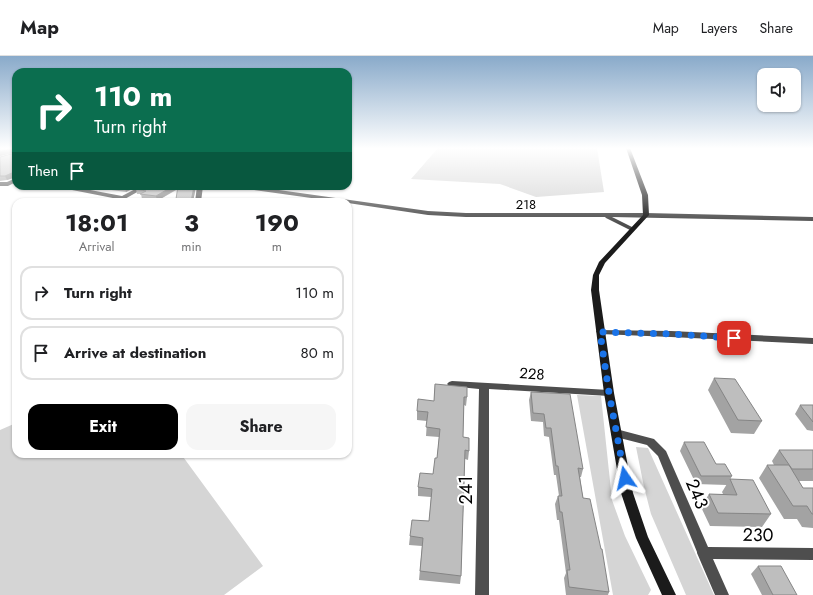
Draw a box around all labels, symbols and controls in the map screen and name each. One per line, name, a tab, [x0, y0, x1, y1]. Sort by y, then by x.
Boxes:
text: Map	[20, 14, 59, 41]
text: Map	[653, 18, 679, 38]
text: Layers	[701, 18, 737, 38]
text: Share	[759, 18, 793, 38]
map controls	[757, 68, 801, 112]
button: sound	[757, 68, 801, 112]
text: 110 m	[94, 76, 172, 117]
icon: right	[28, 84, 80, 136]
text: Turn right	[94, 114, 166, 140]
text: Then	[28, 160, 58, 182]
icon: arrive	[66, 160, 88, 182]
street label: 218	[516, 195, 536, 214]
text: 18:01	[65, 205, 128, 240]
text: 3	[184, 205, 199, 240]
text: 190	[255, 205, 299, 240]
text: Arrival	[79, 237, 115, 256]
text: min	[181, 237, 202, 256]
text: m	[272, 237, 282, 256]
icon: right	[30, 282, 52, 304]
text: Turn right	[64, 282, 132, 304]
text: 110 m	[295, 282, 334, 304]
pin	[717, 321, 751, 355]
icon: arrive	[723, 327, 745, 349]
icon: arrive	[30, 342, 52, 364]
text: Arrive at destination	[64, 342, 206, 364]
text: 80 m	[301, 342, 334, 364]
street label: 228	[519, 362, 545, 386]
button: Exit	[28, 404, 178, 450]
button: Share	[186, 404, 336, 450]
position arrow	[604, 457, 646, 499]
street label: 243	[679, 475, 715, 513]
street label: 241	[453, 476, 479, 504]
street label: 230	[742, 522, 774, 548]

